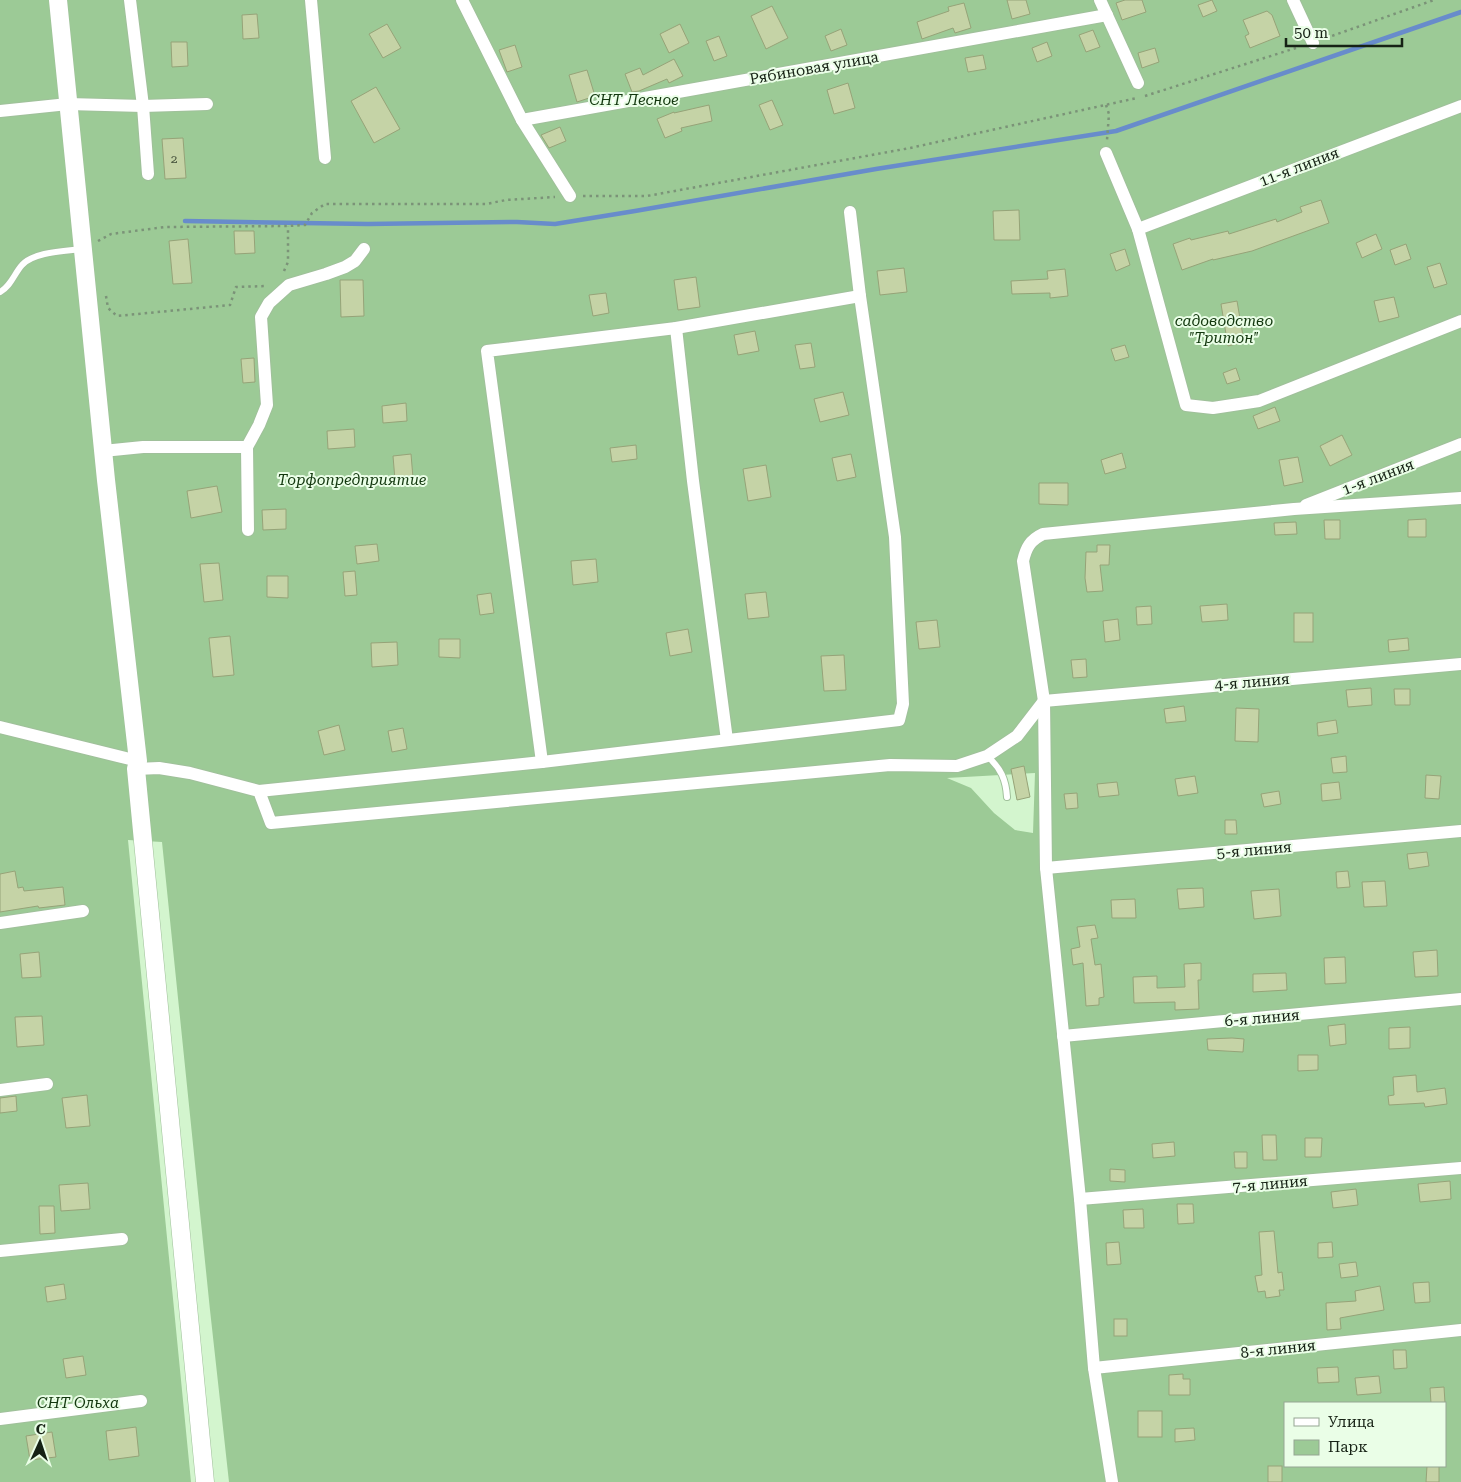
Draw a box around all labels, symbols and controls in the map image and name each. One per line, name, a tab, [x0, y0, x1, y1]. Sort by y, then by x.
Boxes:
scale bar	[1286, 15, 1402, 47]
text: 50 m	[1294, 24, 1329, 42]
street label: Рябиновая улица	[748, 48, 880, 88]
park label: СНТ Лесное	[589, 91, 679, 109]
street label: 11-я линия	[1257, 144, 1341, 190]
house number: 2	[171, 152, 178, 166]
park label: садоводство "Тритон"	[1175, 312, 1273, 347]
street label: 1-я линия	[1340, 455, 1416, 499]
park label: Торфопредприятие	[278, 471, 427, 489]
street label: 4-я линия	[1214, 670, 1290, 694]
street label: 5-я линия	[1216, 838, 1292, 862]
street label: 6-я линия	[1224, 1006, 1300, 1030]
street label: 7-я линия	[1232, 1172, 1308, 1196]
street label: 8-я линия	[1240, 1336, 1316, 1362]
park label: СНТ Ольха	[37, 1394, 119, 1412]
legend	[1284, 1402, 1446, 1467]
text: Улица	[1328, 1413, 1374, 1431]
north arrow	[15, 1417, 65, 1467]
text: С	[35, 1421, 46, 1437]
text: Парк	[1328, 1438, 1368, 1456]

